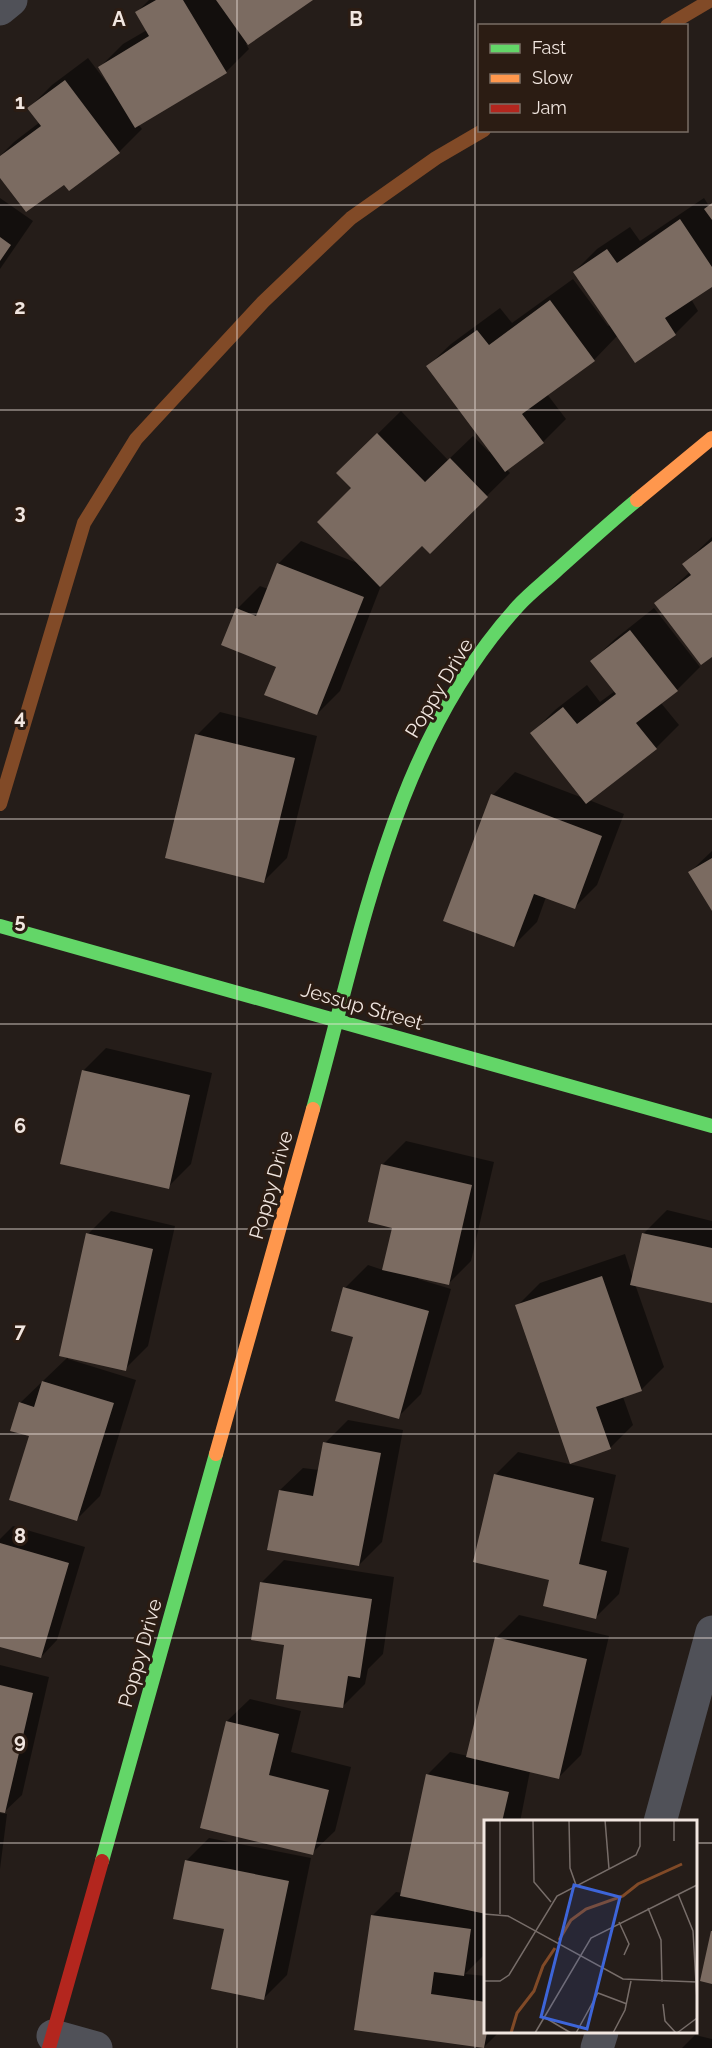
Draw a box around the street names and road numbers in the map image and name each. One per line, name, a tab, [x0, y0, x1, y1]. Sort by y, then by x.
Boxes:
street label: Poppy Drive	[400, 634, 478, 742]
street label: Jessup Street	[298, 977, 426, 1035]
street label: Poppy Drive	[244, 1128, 298, 1242]
street label: Poppy Drive	[113, 1596, 167, 1710]

